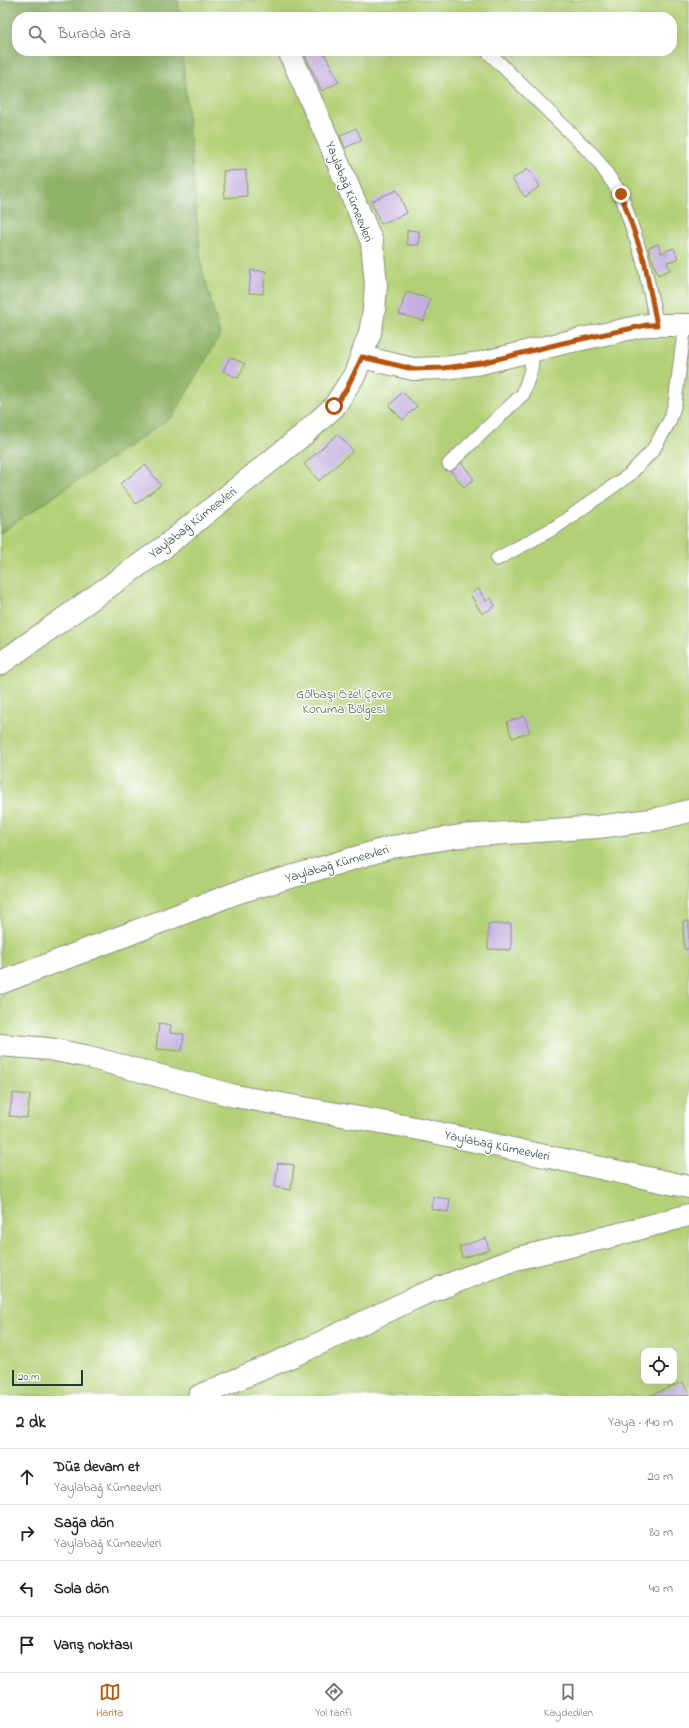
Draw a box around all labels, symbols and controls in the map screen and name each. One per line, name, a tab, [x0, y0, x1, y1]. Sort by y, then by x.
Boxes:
search box	[12, 12, 677, 56]
icon: search	[26, 23, 48, 45]
text: Burada ara	[58, 23, 131, 45]
street label: Yaylabağ Kümeevleri	[319, 139, 378, 246]
route end	[612, 185, 630, 203]
route start	[325, 397, 343, 415]
street label: Yaylabağ Kümeevleri	[145, 482, 242, 564]
park label: Gölbaşı Özel Çevre Koruma Bölgesi	[296, 685, 392, 720]
street label: Yaylabağ Kümeevleri	[283, 840, 391, 889]
street label: Yaylabağ Kümeevleri	[442, 1126, 551, 1167]
map controls	[641, 1348, 677, 1384]
button: locate	[641, 1348, 677, 1384]
scale bar	[12, 1368, 83, 1387]
text: 20 m	[18, 1369, 40, 1385]
text: 2 dk	[16, 1410, 46, 1435]
text: Yaya · 140 m	[608, 1413, 673, 1432]
text: Düz devam et	[54, 1456, 140, 1478]
icon: ahead	[16, 1466, 38, 1488]
text: 20 m	[648, 1467, 673, 1486]
text: Yaylabağ Kümeevleri	[54, 1478, 161, 1497]
text: Sağa dön	[54, 1512, 114, 1534]
icon: right	[16, 1522, 38, 1544]
text: 80 m	[649, 1523, 673, 1542]
text: Yaylabağ Kümeevleri	[54, 1534, 161, 1553]
icon: left	[16, 1578, 38, 1600]
text: Sola dön	[54, 1578, 109, 1600]
text: 40 m	[649, 1579, 673, 1598]
icon: arrive	[16, 1634, 38, 1656]
text: Varış noktası	[54, 1634, 133, 1656]
tab: Harita	[96, 1681, 123, 1721]
tab: Yol tarifi	[315, 1681, 352, 1721]
tab: Kaydedilen	[544, 1681, 593, 1721]

